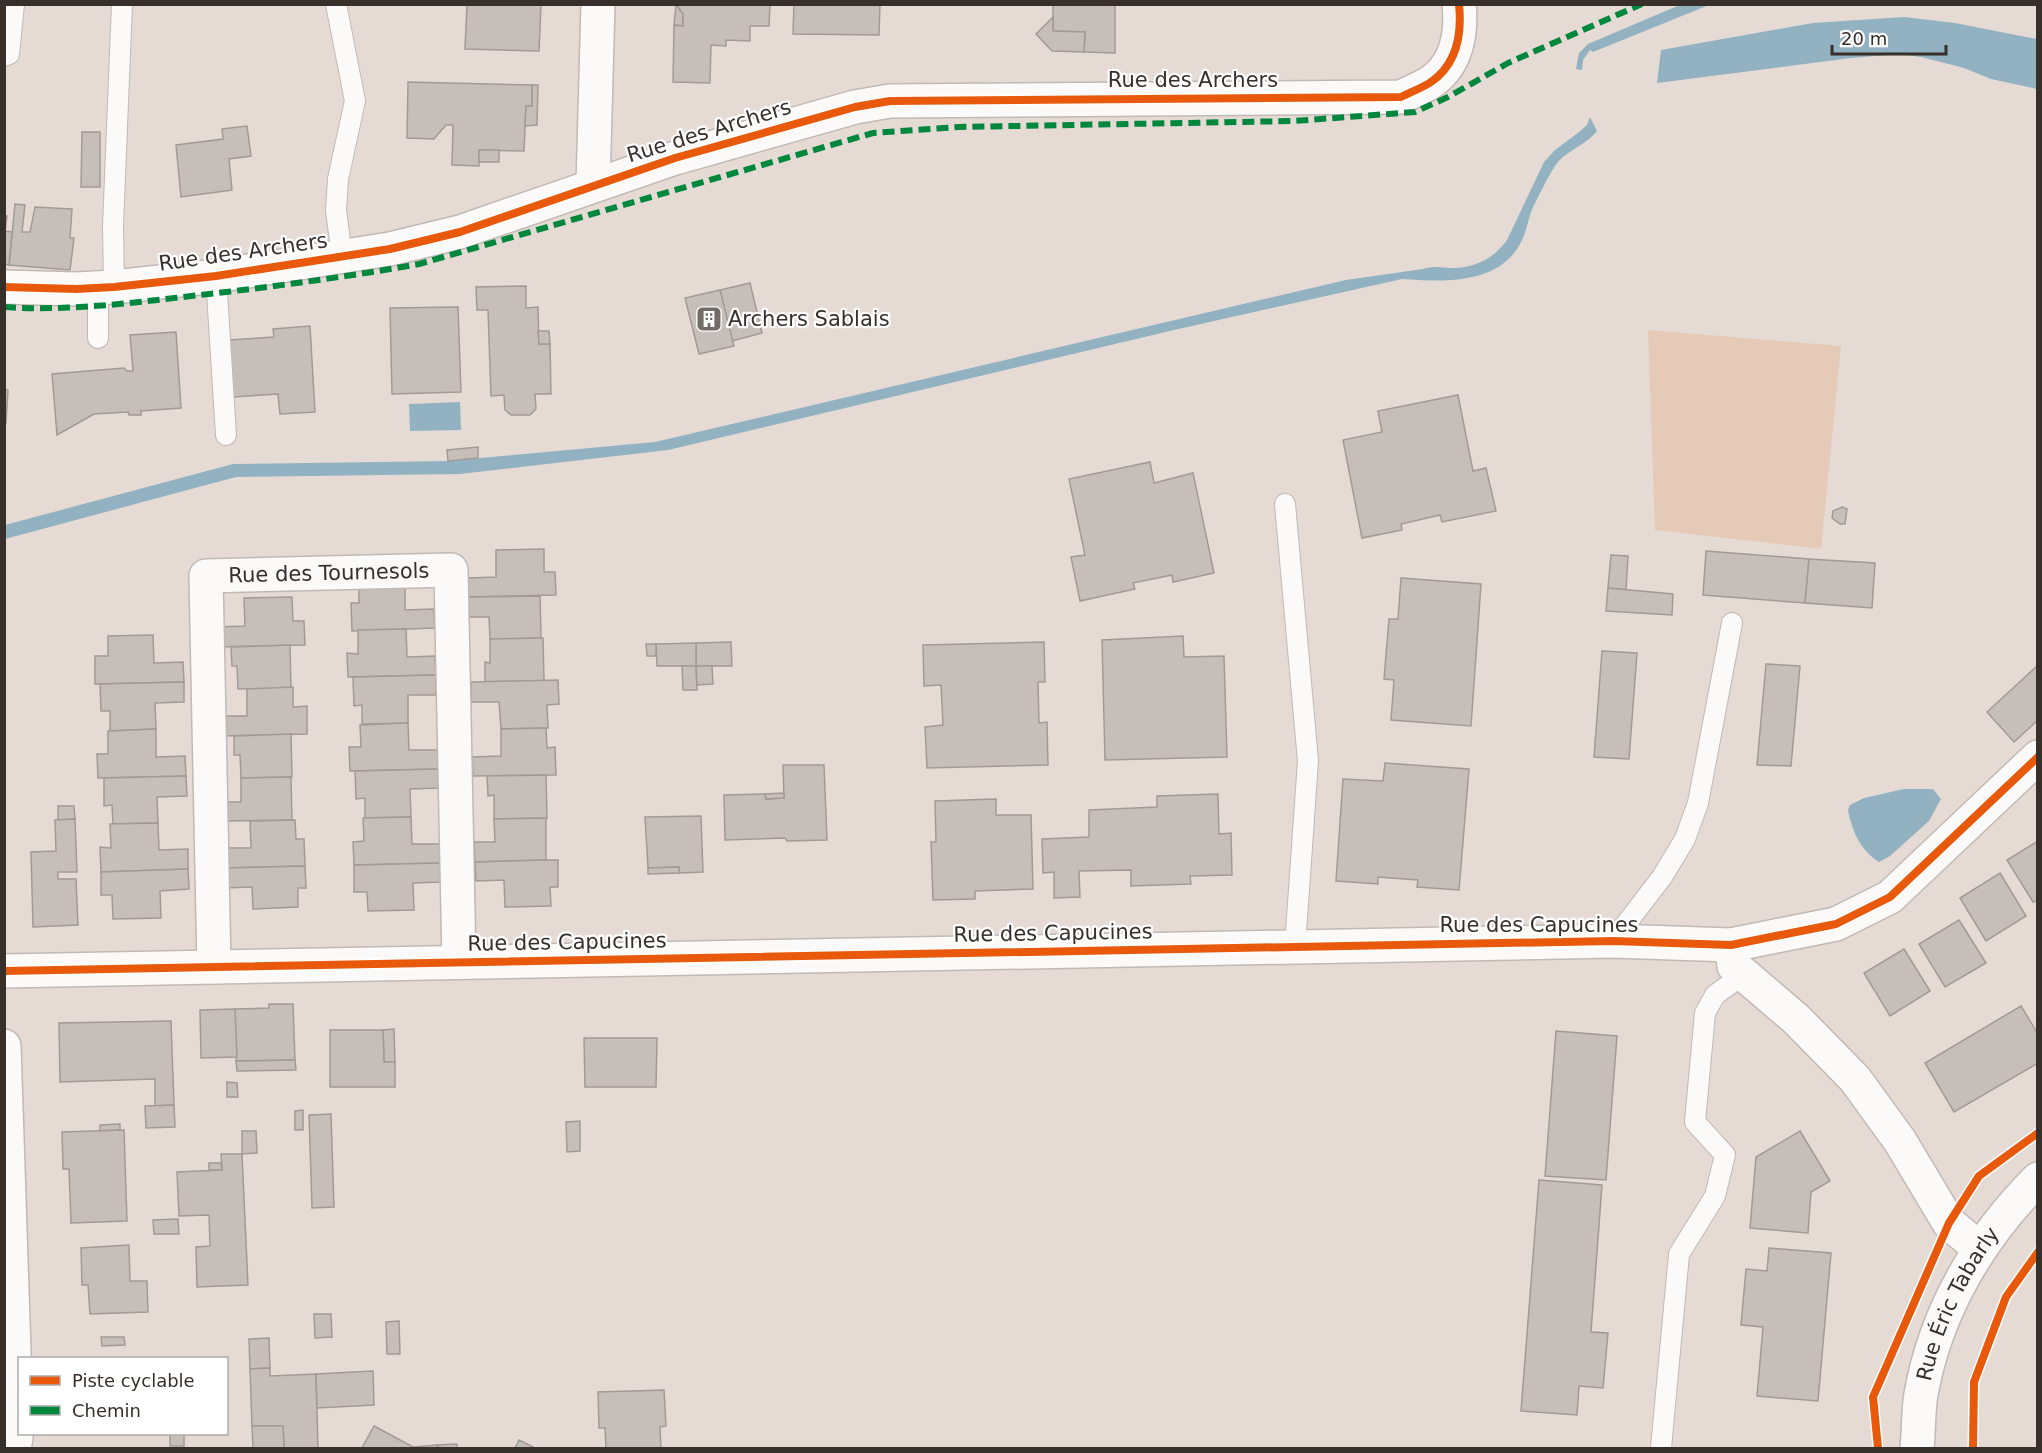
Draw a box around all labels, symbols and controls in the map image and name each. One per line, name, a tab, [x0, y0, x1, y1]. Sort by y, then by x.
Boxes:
scale bar	[1832, 18, 1946, 56]
text: 20 m	[1841, 28, 1887, 49]
street label: Rue des Archers	[1108, 68, 1278, 92]
street label: Rue des Archers	[624, 95, 794, 167]
street label: Rue des Archers	[157, 228, 329, 276]
building icon: Archers Sablais	[694, 304, 724, 334]
place label: Archers Sablais	[728, 307, 890, 331]
street label: Rue des Tournesols	[228, 559, 430, 587]
street label: Rue des Capucines	[1439, 913, 1639, 937]
street label: Rue des Capucines	[953, 919, 1153, 947]
street label: Rue des Capucines	[467, 928, 667, 956]
street label: Rue Éric Tabarly	[1912, 1222, 2004, 1383]
legend	[18, 1357, 228, 1435]
text: Piste cyclable	[72, 1370, 195, 1391]
text: Chemin	[72, 1400, 141, 1421]

